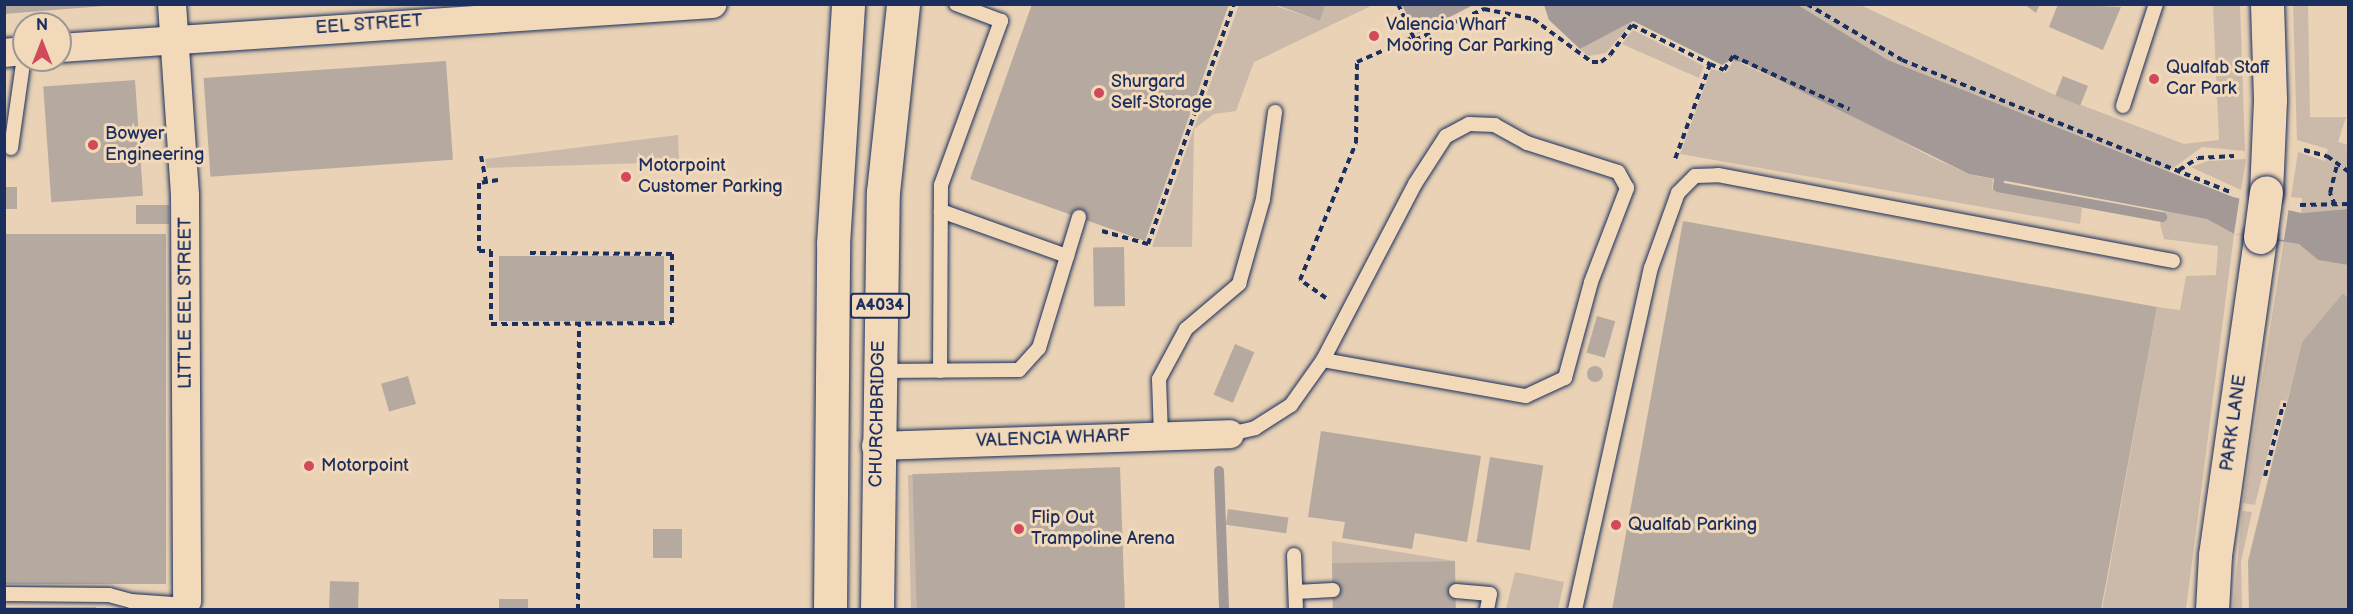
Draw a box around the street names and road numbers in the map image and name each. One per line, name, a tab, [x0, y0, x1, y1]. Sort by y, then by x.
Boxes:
street label: EEL STREET	[315, 10, 423, 40]
street label: LITTLE EEL STREET	[175, 217, 197, 389]
road number: A4034	[850, 293, 910, 319]
street label: CHURCHBRIDGE	[866, 340, 890, 488]
street label: PARK LANE	[2217, 373, 2251, 473]
street label: VALENCIA WHARF	[975, 426, 1131, 452]

